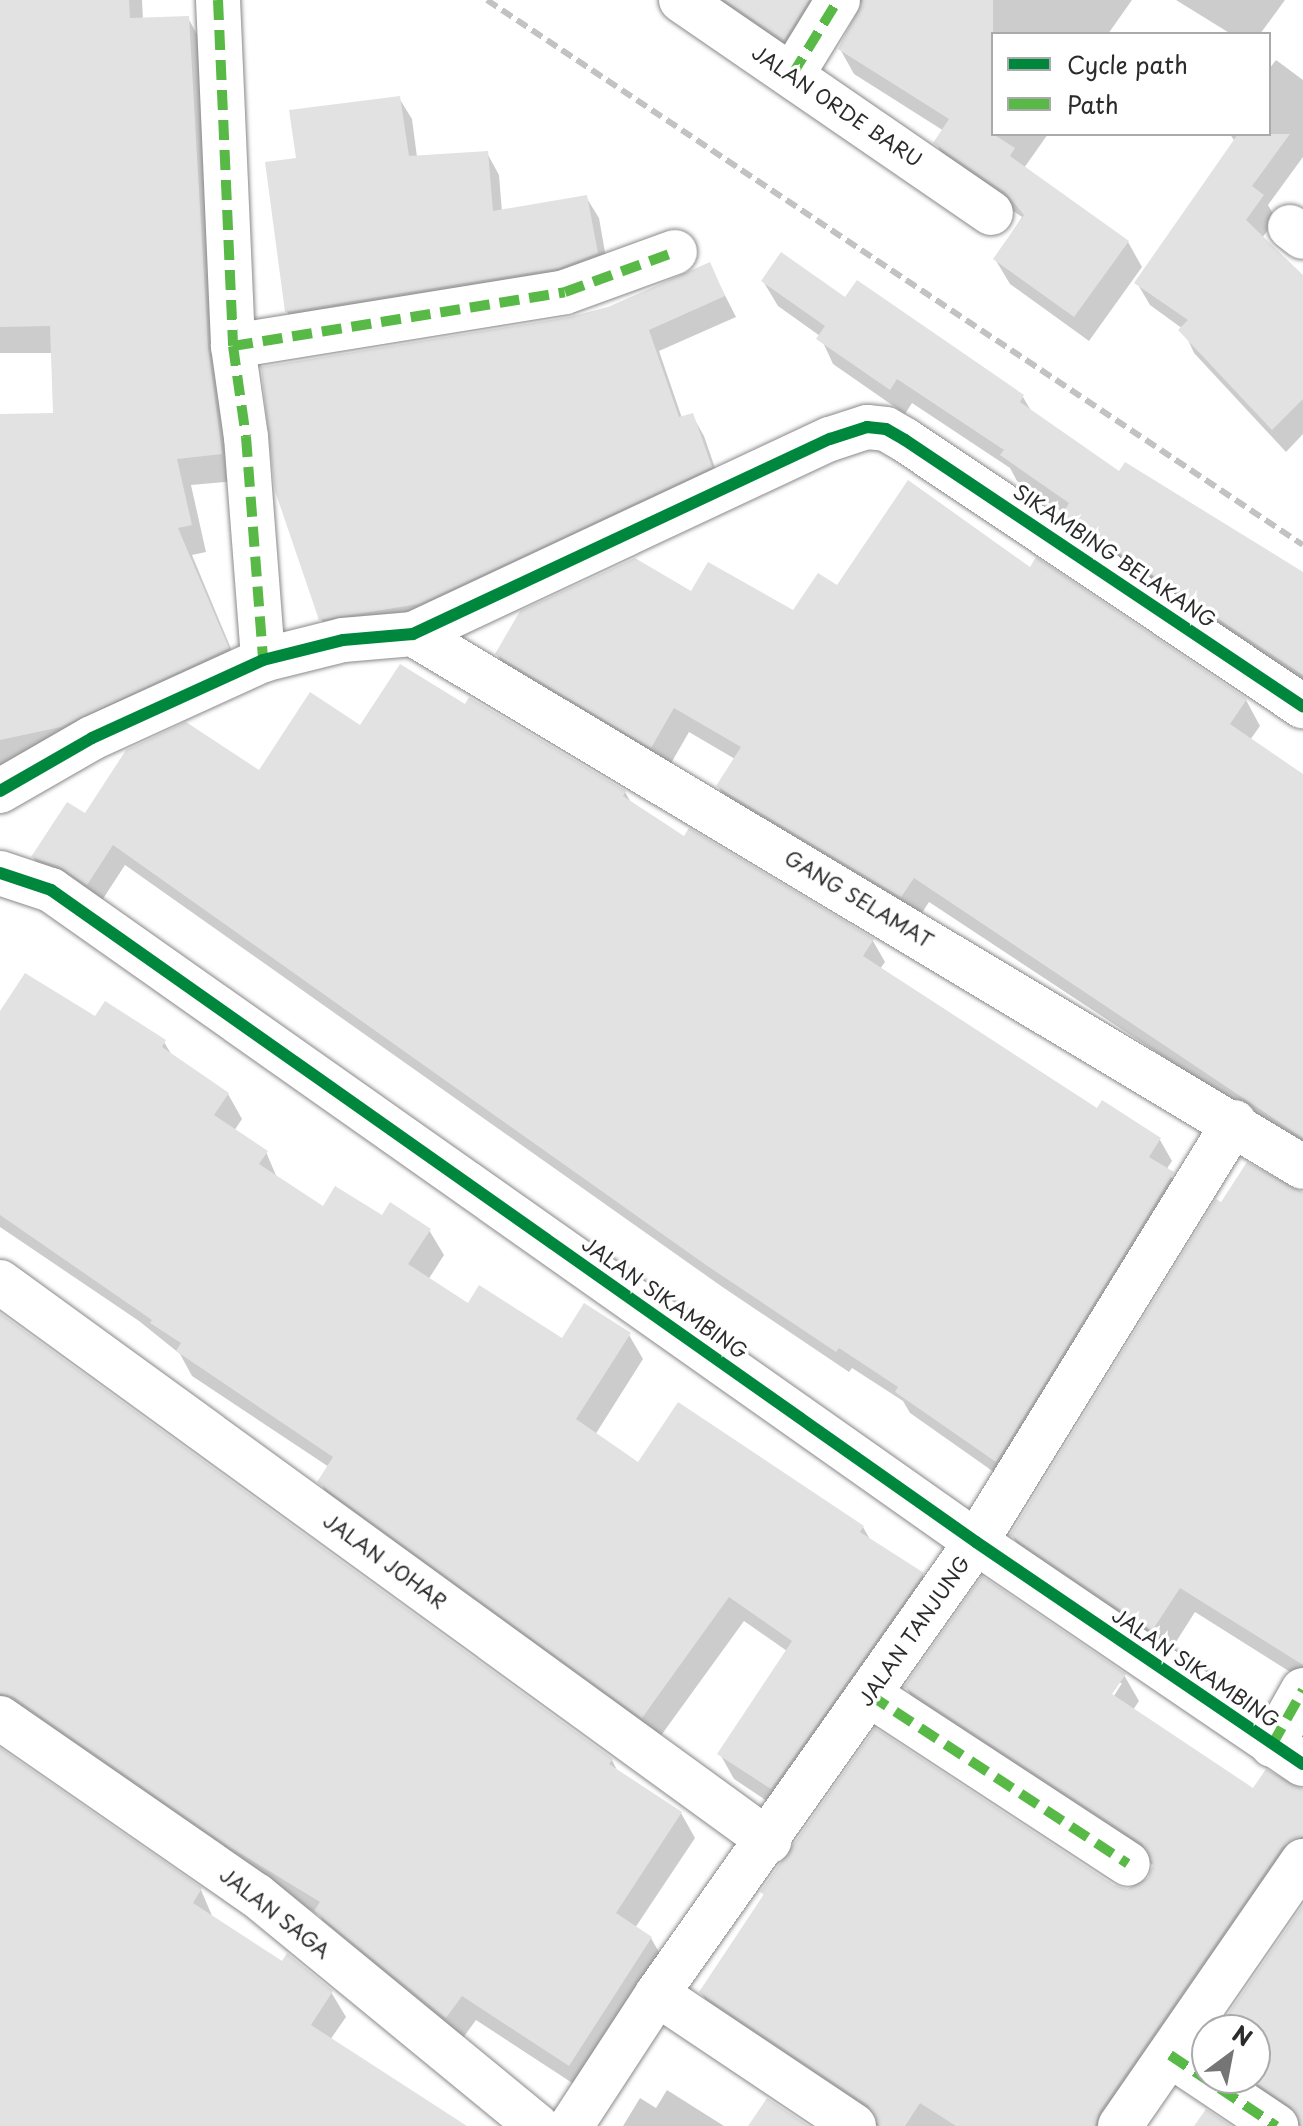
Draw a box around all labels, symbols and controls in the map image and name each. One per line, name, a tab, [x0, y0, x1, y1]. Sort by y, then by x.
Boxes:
legend	[991, 32, 1271, 136]
street label: JALAN ORDE BARU	[748, 40, 926, 172]
text: Cycle path	[1067, 46, 1188, 82]
text: Path	[1067, 86, 1119, 122]
street label: SIKAMBING BELAKANG	[1008, 478, 1222, 634]
street label: GANG SELAMAT	[780, 845, 938, 953]
street label: JALAN SIKAMBING	[578, 1232, 752, 1364]
street label: JALAN JOHAR	[319, 1508, 451, 1614]
street label: JALAN TANJUNG	[853, 1552, 975, 1710]
street label: JALAN SIKAMBING	[1108, 1603, 1284, 1733]
street label: JALAN SAGA	[215, 1862, 335, 1964]
north arrow	[1191, 2014, 1271, 2094]
text: N	[1227, 2016, 1259, 2054]

